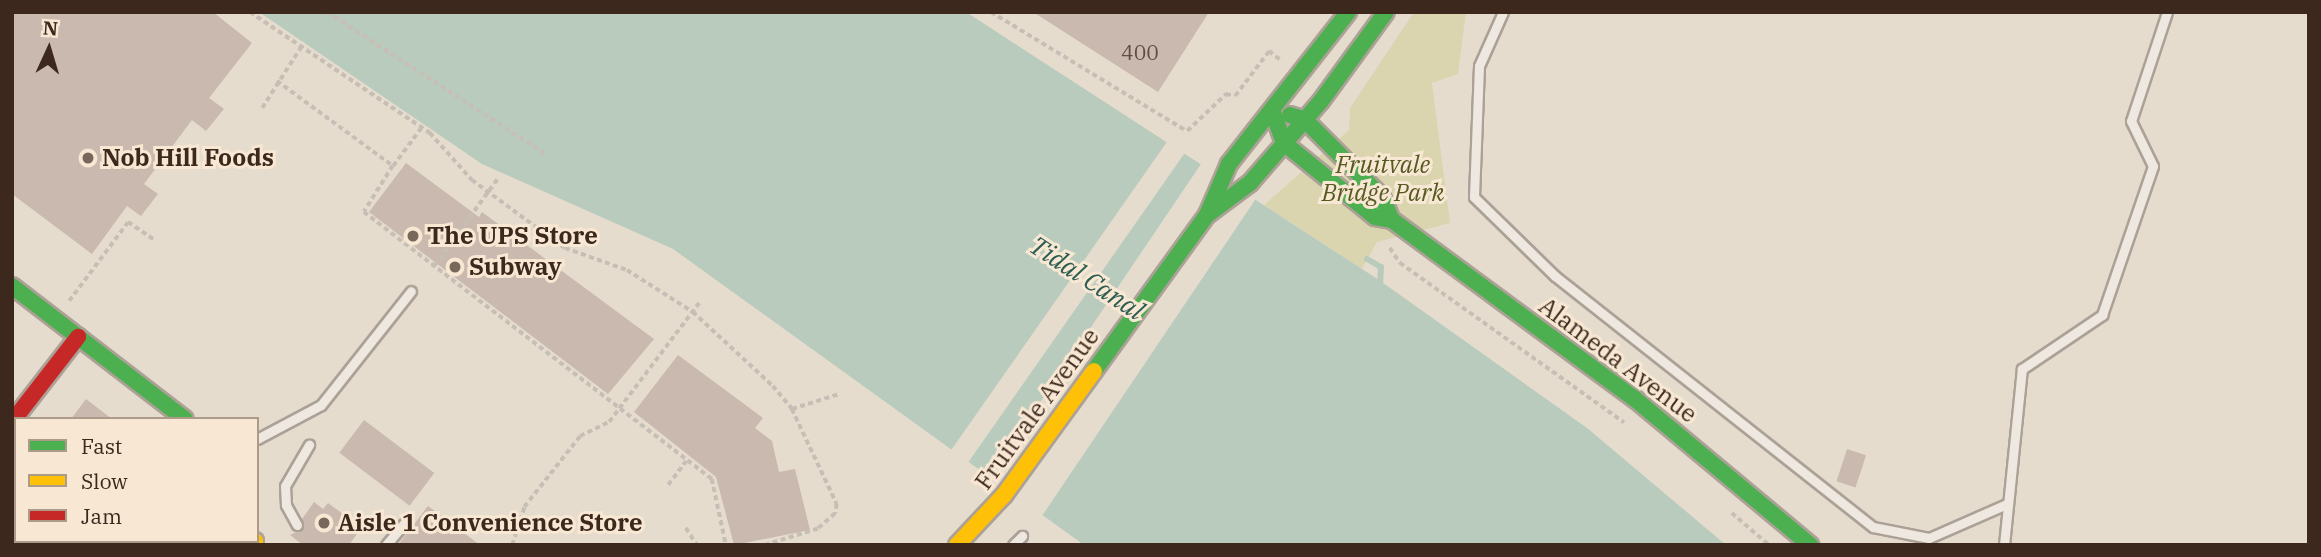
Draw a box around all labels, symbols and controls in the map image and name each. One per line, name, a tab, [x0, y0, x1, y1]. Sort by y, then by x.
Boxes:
north arrow	[14, 14, 84, 84]
text: N	[42, 16, 59, 41]
house number: 400	[1121, 39, 1159, 65]
place label: Nob Hill Foods	[102, 144, 274, 172]
marker: Nob Hill Foods	[80, 150, 96, 166]
park label: Fruitvale Bridge Park	[1322, 151, 1444, 207]
place label: The UPS Store	[427, 222, 598, 250]
marker: The UPS Store	[405, 228, 421, 244]
water label: Tidal Canal	[1024, 230, 1150, 326]
place label: Subway	[469, 253, 562, 281]
marker: Subway	[447, 259, 463, 275]
street label: Alameda Avenue	[1533, 291, 1703, 429]
street label: Fruitvale Avenue	[969, 323, 1105, 495]
legend	[14, 417, 259, 543]
text: Fast	[81, 432, 122, 460]
text: Slow	[81, 467, 128, 495]
text: Jam	[81, 502, 122, 530]
place label: Aisle 1 Convenience Store	[338, 509, 643, 537]
marker: Aisle 1 Convenience Store	[316, 515, 332, 531]

